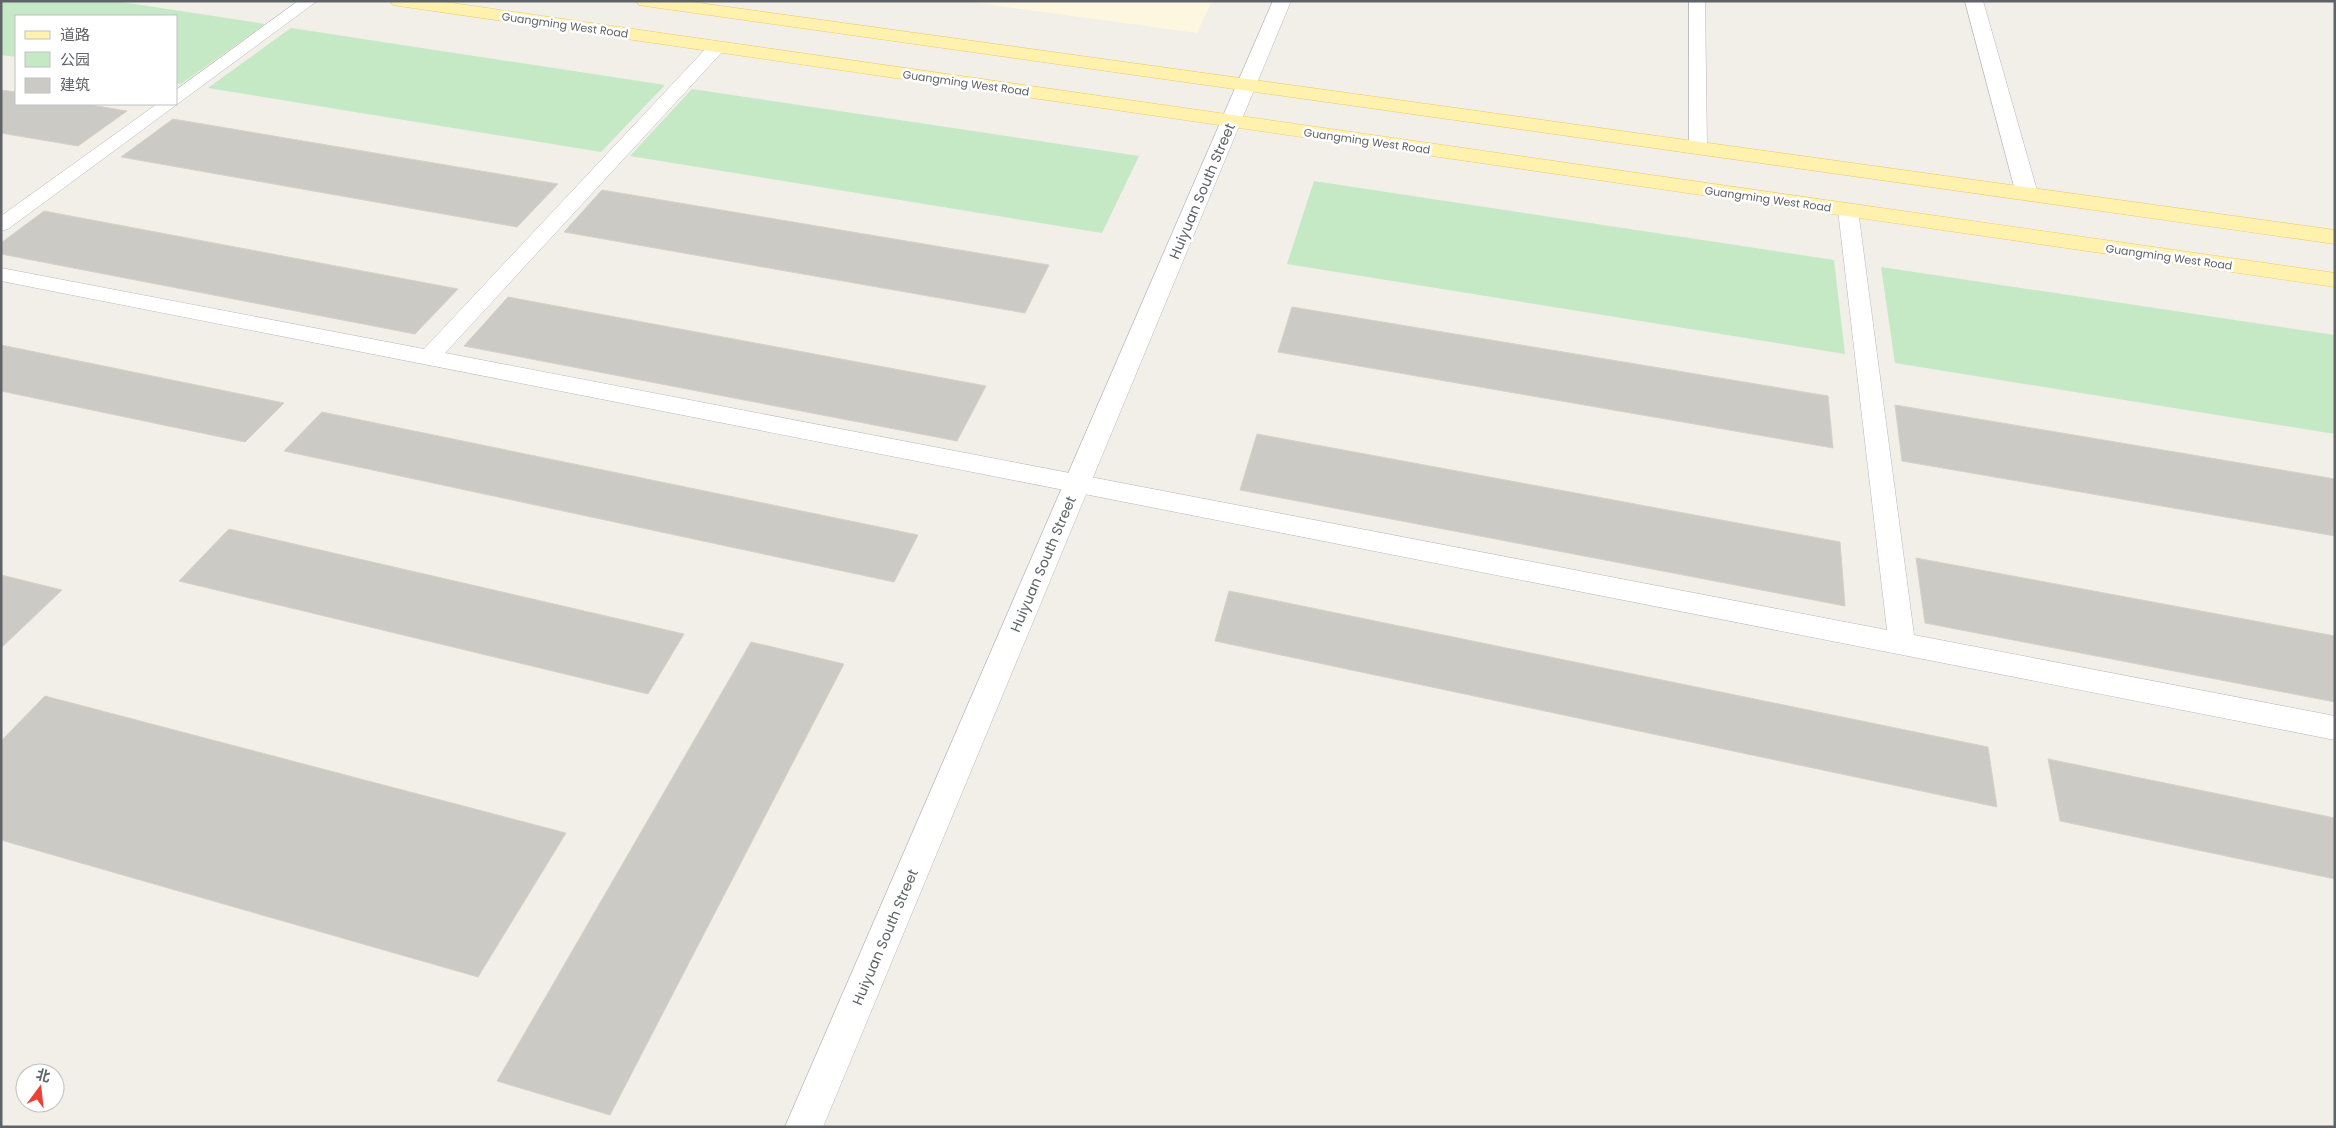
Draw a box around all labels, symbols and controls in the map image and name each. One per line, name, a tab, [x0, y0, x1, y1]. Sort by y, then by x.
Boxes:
street label: Guangming West Road	[501, 8, 629, 42]
legend	[15, 15, 178, 105]
text: 道路	[60, 24, 90, 45]
text: 公园	[60, 49, 90, 70]
street label: Guangming West Road	[902, 66, 1030, 100]
text: 建筑	[60, 74, 90, 95]
street label: Huiyuan South Street	[1164, 120, 1240, 262]
street label: Guangming West Road	[1303, 124, 1431, 158]
street label: Guangming West Road	[1704, 182, 1832, 216]
street label: Guangming West Road	[2105, 240, 2233, 274]
street label: Huiyuan South Street	[1005, 493, 1081, 635]
street label: Huiyuan South Street	[847, 866, 923, 1008]
north arrow	[15, 1063, 65, 1113]
text: 北	[34, 1064, 53, 1087]

